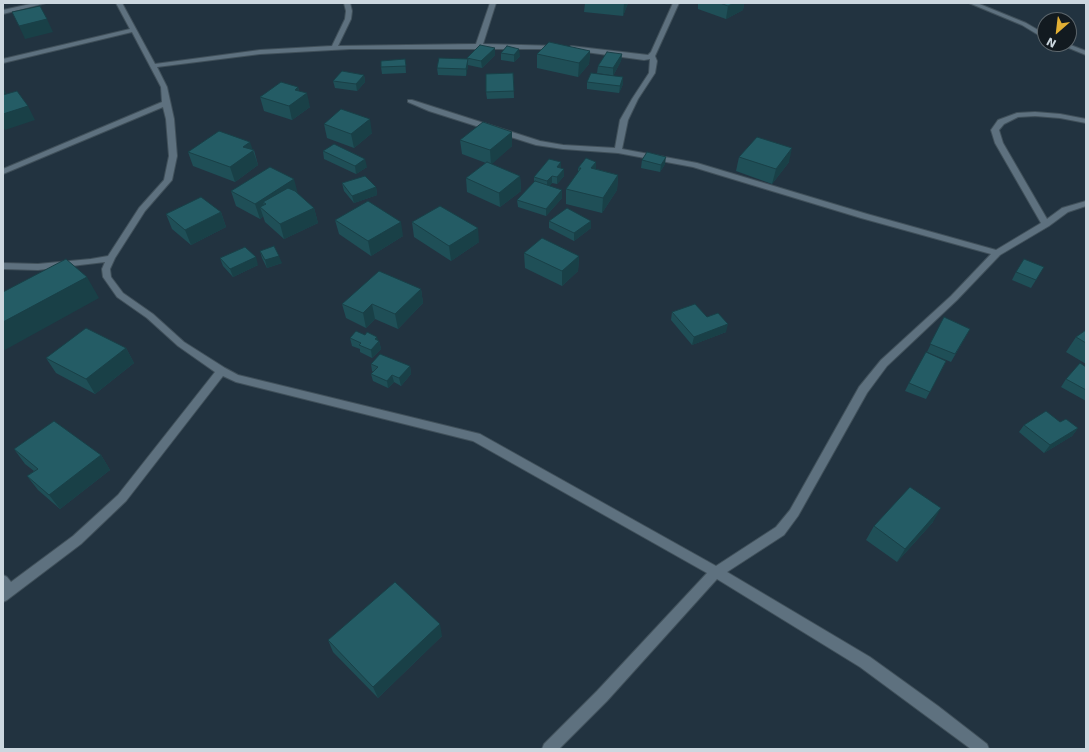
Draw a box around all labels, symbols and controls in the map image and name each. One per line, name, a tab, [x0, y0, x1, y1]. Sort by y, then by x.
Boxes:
north arrow	[1037, 12, 1077, 52]
text: N	[1044, 34, 1059, 50]

